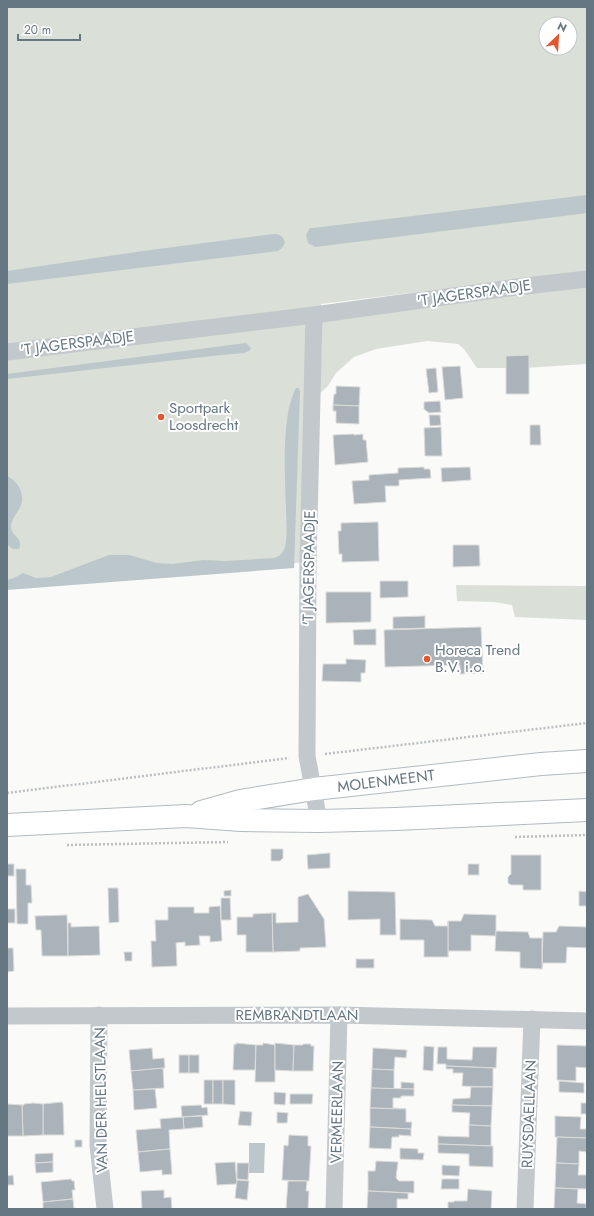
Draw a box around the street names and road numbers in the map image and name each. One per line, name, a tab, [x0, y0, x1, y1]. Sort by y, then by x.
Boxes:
street label: 'T JAGERSPAADJE	[416, 274, 532, 312]
street label: 'T JAGERSPAADJE	[19, 325, 135, 361]
street label: 'T JAGERSPAADJE	[297, 510, 321, 626]
street label: MOLENMEENT	[336, 764, 436, 798]
street label: REMBRANDTLAAN	[236, 1004, 358, 1026]
street label: VAN DER HELSTLAAN	[89, 1027, 113, 1173]
street label: VERMEERLAAN	[325, 1060, 349, 1164]
street label: RUYSDAELLAAN	[516, 1060, 542, 1168]

